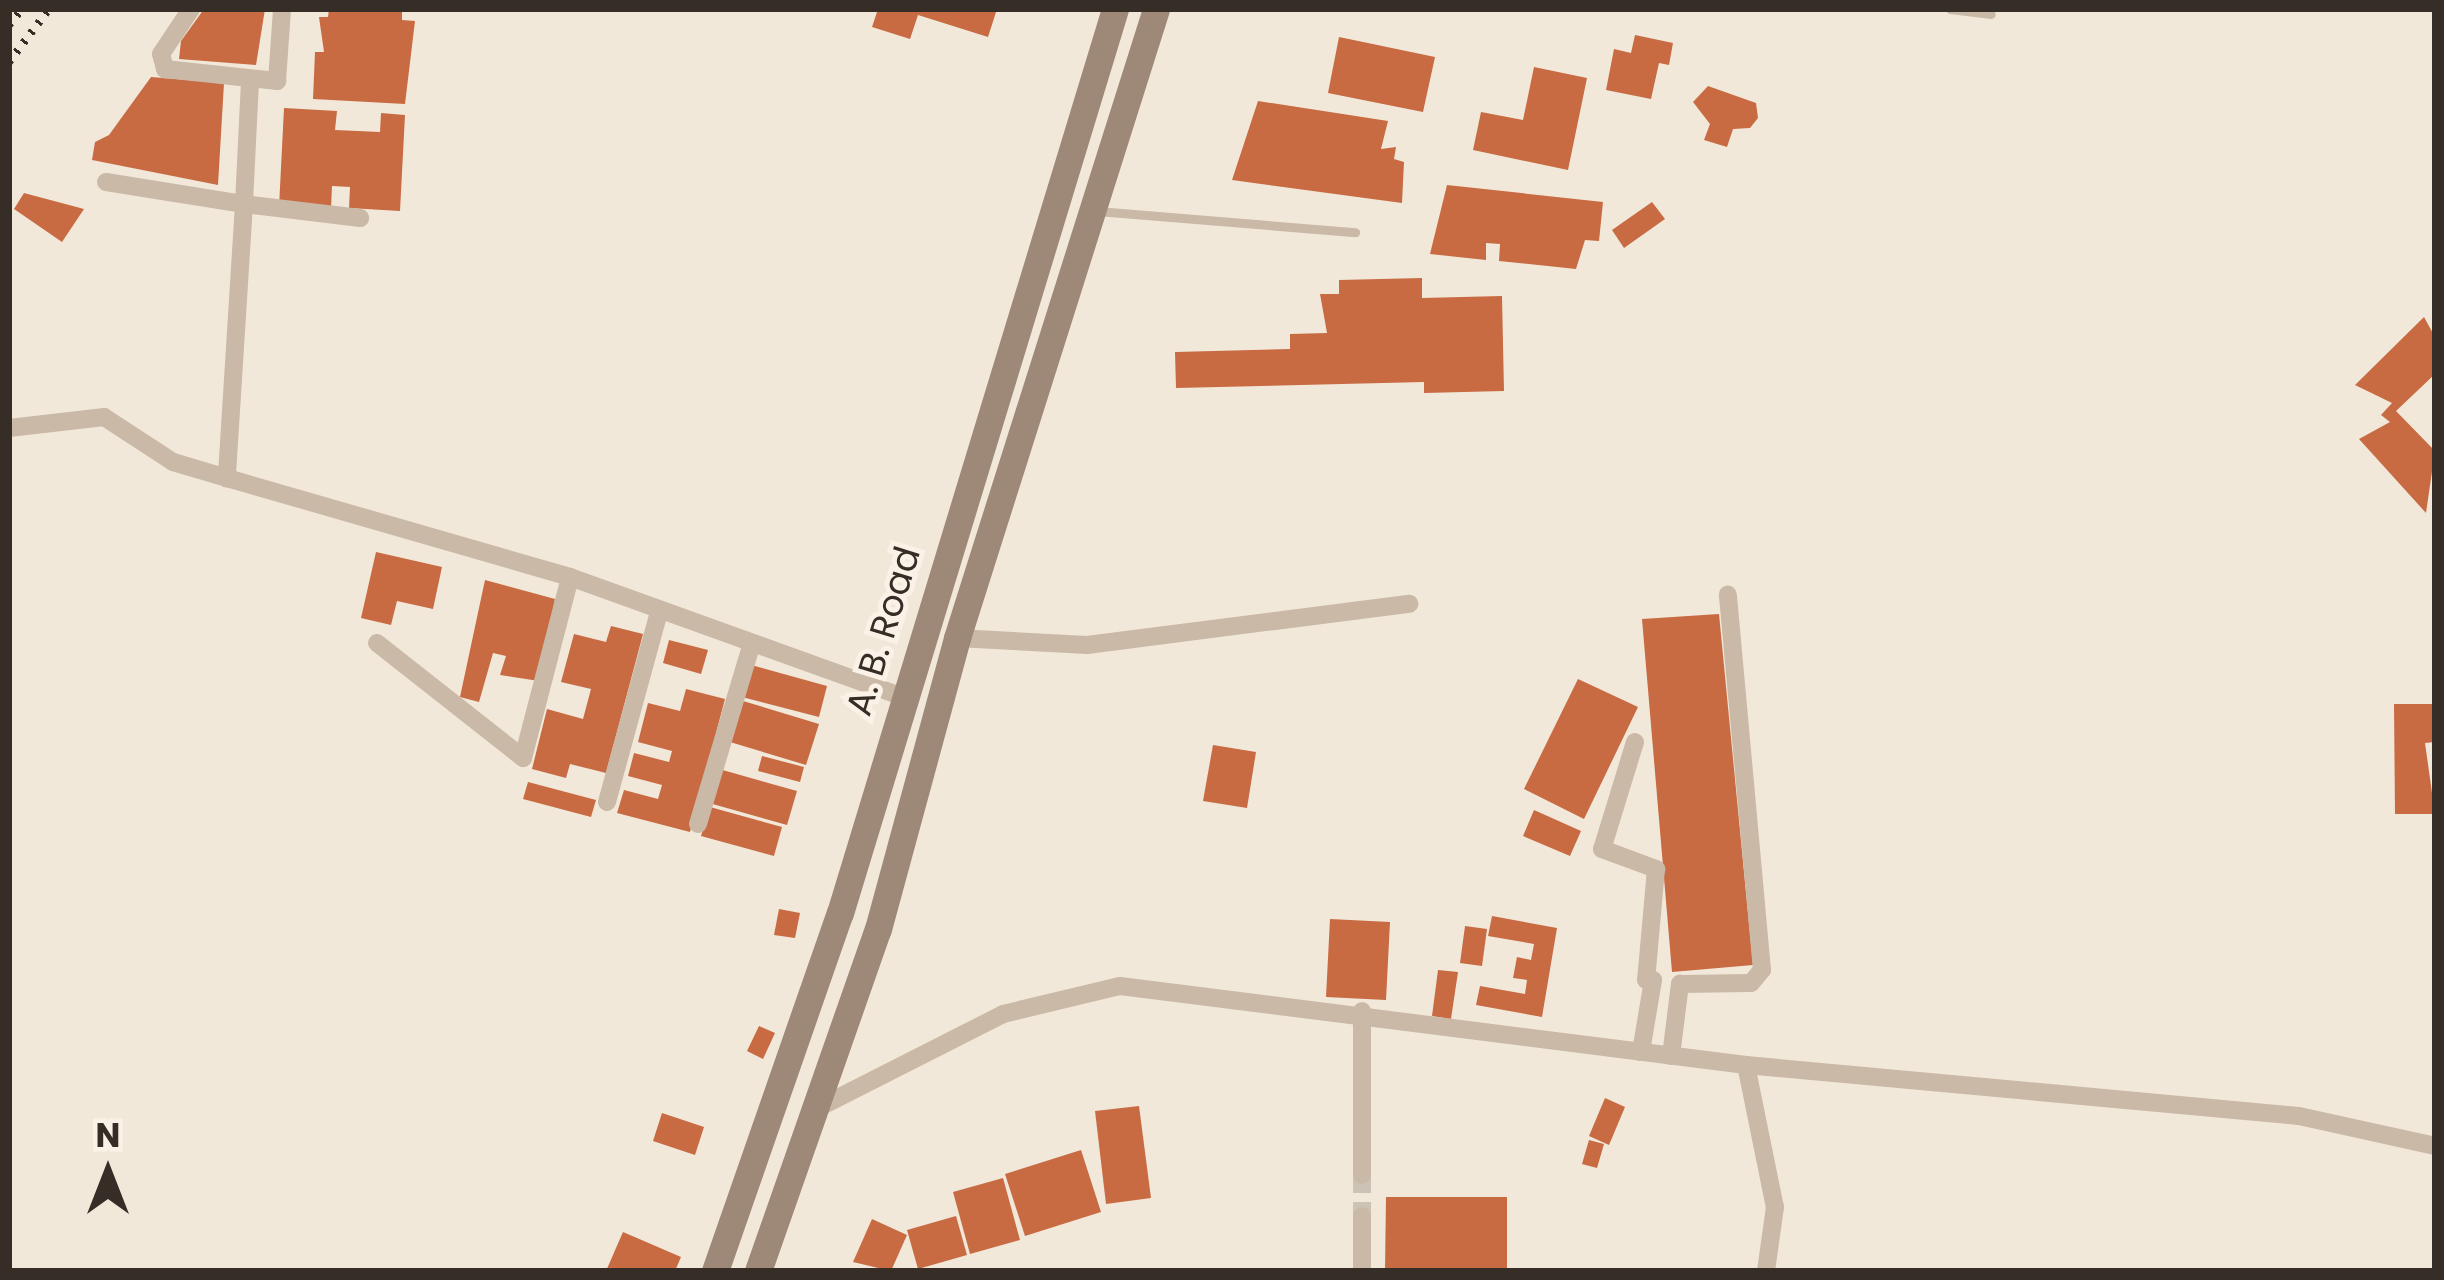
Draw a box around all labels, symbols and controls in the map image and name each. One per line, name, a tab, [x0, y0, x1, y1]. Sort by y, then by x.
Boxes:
street label: A. B. Road	[837, 541, 929, 721]
north arrow	[48, 1112, 168, 1232]
text: N	[96, 1112, 120, 1159]

